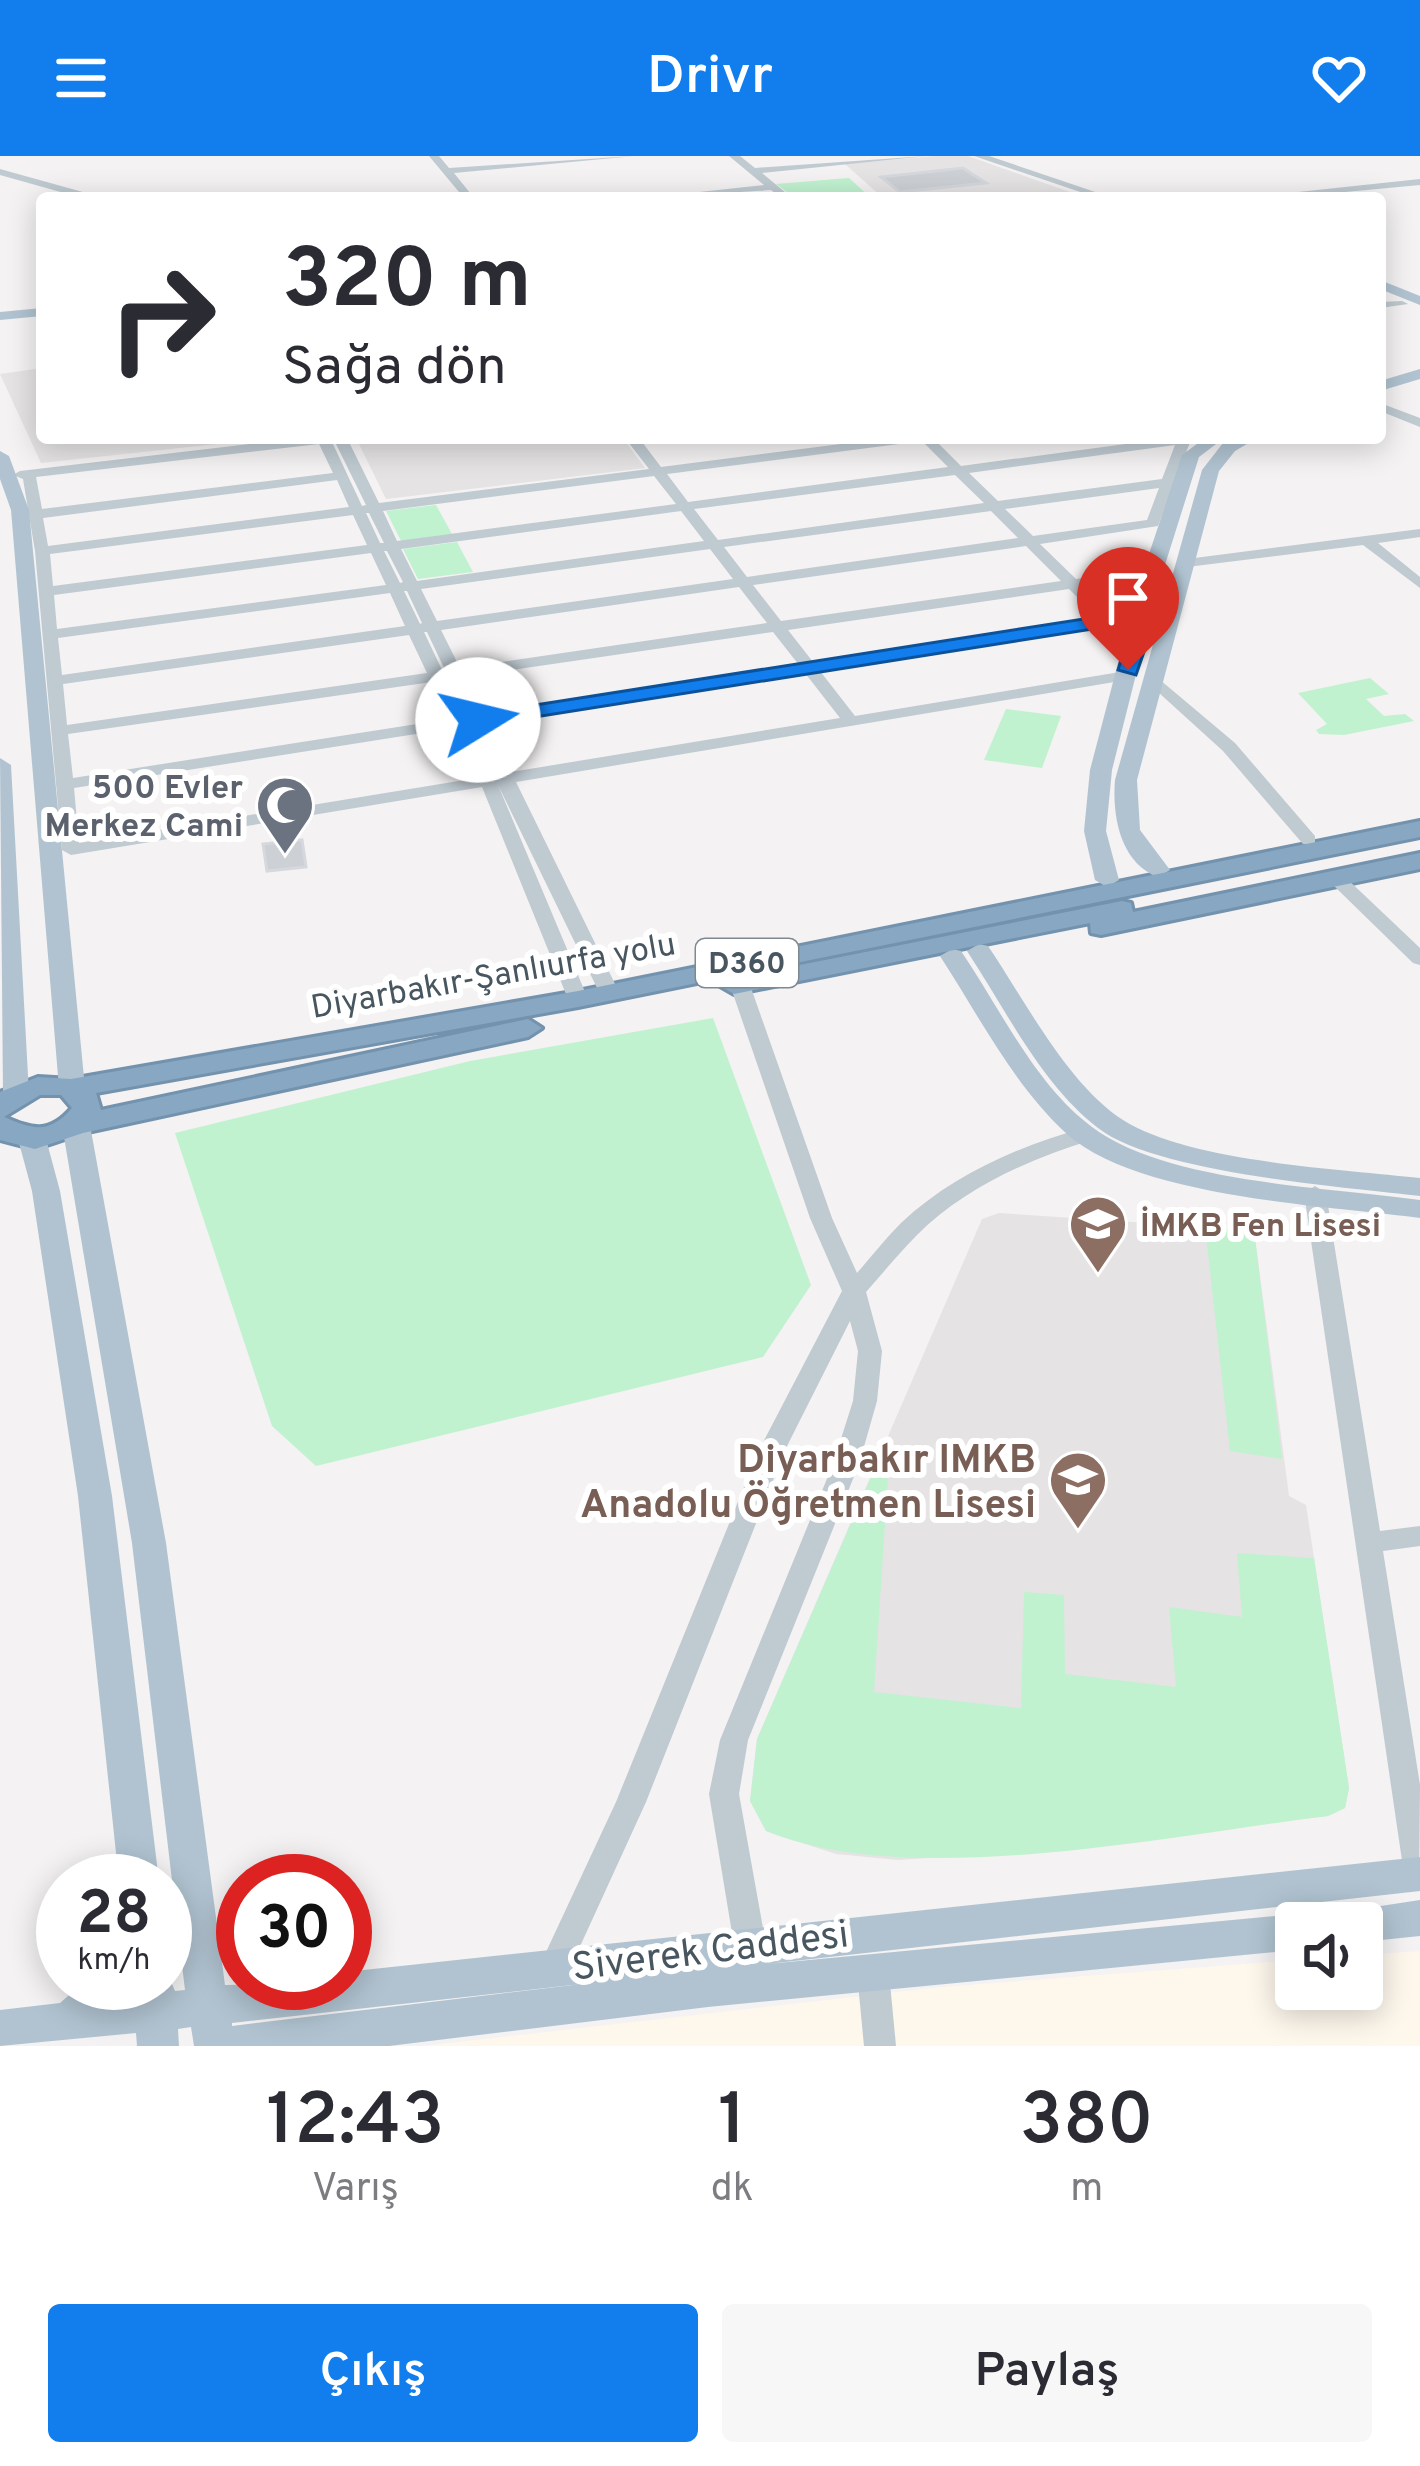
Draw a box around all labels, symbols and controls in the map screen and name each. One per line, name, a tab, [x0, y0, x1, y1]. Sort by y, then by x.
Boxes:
text: Drivr	[647, 44, 773, 113]
icon: menu	[48, 45, 114, 111]
icon: heart	[1306, 45, 1372, 111]
text: 320 m	[282, 231, 532, 337]
icon: right	[84, 240, 240, 396]
text: Sağa dön	[282, 335, 507, 404]
pin	[1077, 547, 1179, 670]
icon: arrive	[1095, 565, 1161, 631]
position arrow	[415, 657, 541, 783]
place label: 500 Evler Merkez Cami	[44, 769, 243, 849]
mosque icon: 500 Evler Merkez Cami	[254, 774, 316, 856]
street label: Diyarbakır-Şanlıurfa yolu	[308, 925, 679, 1031]
road number: D360	[696, 939, 798, 987]
school or university icon: İMKB Fen Lisesi	[1067, 1193, 1129, 1275]
place label: İMKB Fen Lisesi	[1140, 1206, 1381, 1249]
place label: Diyarbakır IMKB Anadolu Öğretmen Lisesi	[580, 1438, 1036, 1532]
school or university icon: Diyarbakır IMKB Anadolu Öğretmen Lisesi	[1047, 1449, 1109, 1531]
speed limit sign: 30	[216, 1854, 372, 2010]
text: 28	[77, 1879, 151, 1955]
map controls	[1275, 1902, 1383, 2010]
button: sound	[1275, 1902, 1383, 2010]
street label: Siverek Caddesi	[569, 1912, 852, 1995]
text: km/h	[78, 1943, 150, 1980]
text: 12:43	[266, 2078, 445, 2170]
text: 1	[718, 2078, 746, 2170]
text: 380	[1020, 2078, 1154, 2170]
text: Varış	[312, 2166, 399, 2215]
text: dk	[711, 2166, 753, 2215]
text: m	[1070, 2166, 1103, 2215]
button: Çıkış	[48, 2304, 698, 2442]
button: Paylaş	[722, 2304, 1372, 2442]

